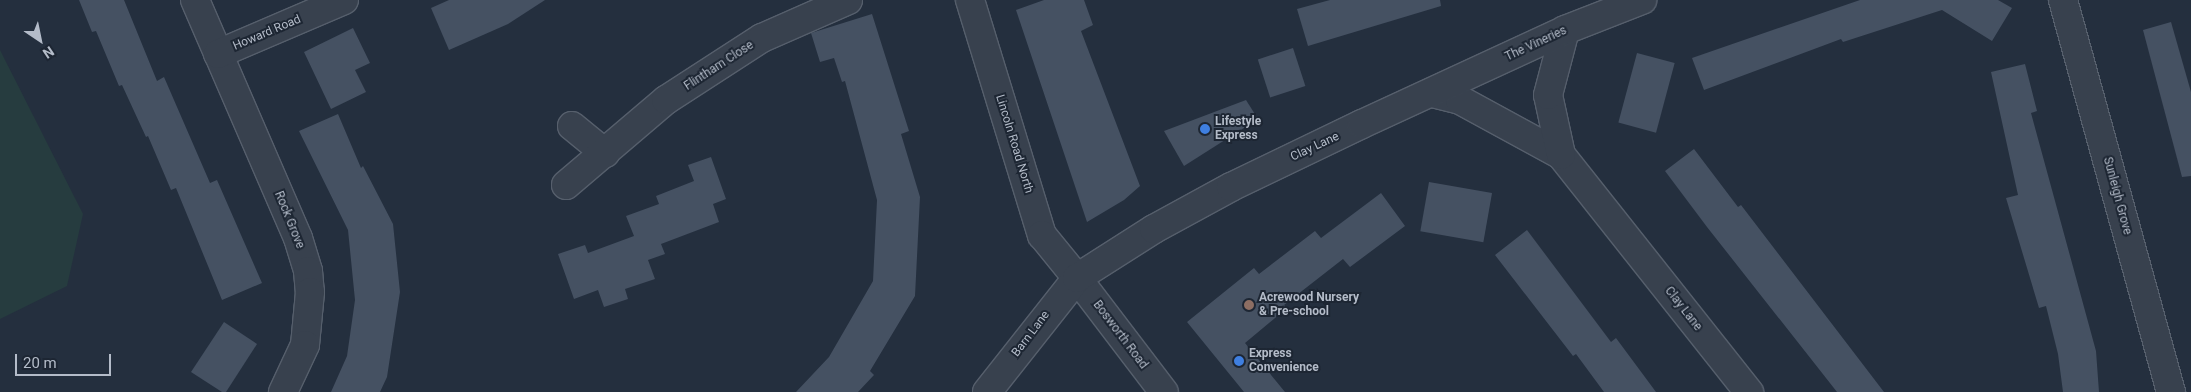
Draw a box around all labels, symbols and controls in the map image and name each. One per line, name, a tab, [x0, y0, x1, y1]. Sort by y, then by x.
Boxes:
street label: Howard Road	[231, 12, 303, 54]
north arrow	[15, 15, 65, 65]
street label: The Vineries	[1503, 23, 1569, 65]
street label: Flintham Close	[682, 38, 756, 94]
text: N	[40, 43, 57, 62]
street label: Lincoln Road North	[992, 93, 1036, 195]
place label: Lifestyle Express	[1215, 115, 1261, 143]
marker: Lifestyle Express	[1199, 123, 1211, 135]
street label: Clay Lane	[1288, 130, 1342, 164]
street label: Sunleigh Grove	[2100, 156, 2134, 236]
street label: Rock Grove	[271, 189, 307, 251]
street label: Clay Lane	[1661, 284, 1705, 334]
place label: Acrewood Nursery & Pre-school	[1259, 291, 1359, 319]
street label: Bosworth Road	[1090, 298, 1150, 372]
marker: Acrewood Nursery & Pre-school	[1243, 299, 1255, 311]
street label: Barn Lane	[1009, 308, 1053, 360]
scale bar	[18, 344, 114, 376]
place label: Express Convenience	[1249, 347, 1319, 375]
text: 20 m	[23, 354, 57, 372]
marker: Express Convenience	[1233, 355, 1245, 367]

